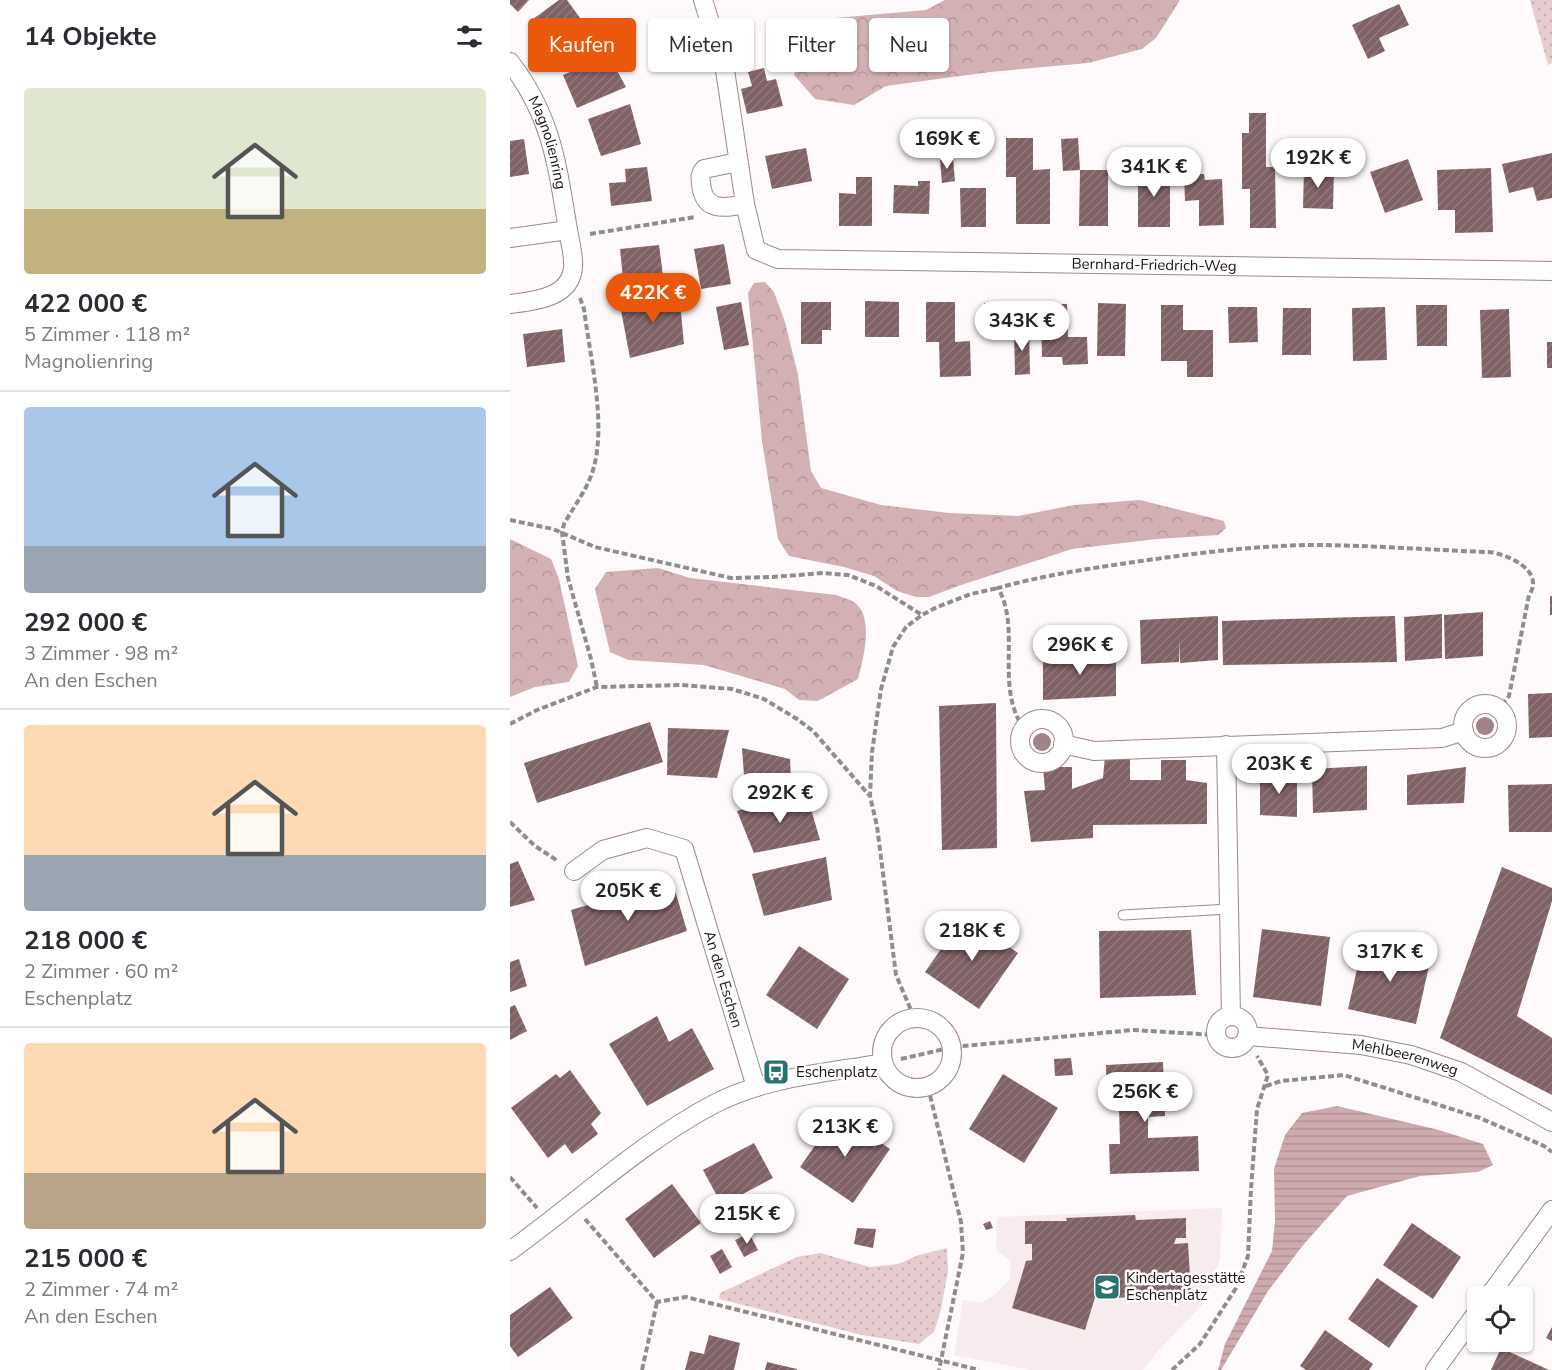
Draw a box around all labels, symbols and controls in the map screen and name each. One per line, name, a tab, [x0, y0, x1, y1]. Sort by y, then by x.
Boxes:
chip: Kaufen	[528, 18, 636, 72]
chip: Mieten	[648, 18, 754, 72]
chip: Filter	[766, 18, 857, 72]
chip: Neu	[869, 18, 949, 72]
text: 14 Objekte	[24, 19, 157, 54]
icon: filters	[453, 20, 486, 53]
street label: Magnolienring	[524, 92, 571, 191]
pin: 169K €	[898, 119, 996, 170]
text: 169K €	[914, 125, 980, 152]
icon: home	[201, 127, 309, 235]
pin: 192K €	[1269, 138, 1367, 189]
text: 192K €	[1285, 144, 1351, 171]
pin: 341K €	[1105, 147, 1203, 198]
text: 341K €	[1121, 153, 1187, 180]
street label: Bernhard-Friedrich-Weg	[1071, 254, 1237, 276]
pin: 422K €	[604, 273, 702, 324]
text: 422K €	[620, 279, 686, 306]
text: 422 000 €	[24, 286, 147, 321]
pin: 343K €	[973, 301, 1071, 352]
text: 343K €	[989, 307, 1055, 334]
text: 5 Zimmer · 118 m²	[24, 321, 190, 348]
text: Magnolienring	[24, 348, 153, 375]
icon: home	[201, 446, 309, 554]
text: 292 000 €	[24, 605, 147, 640]
pin: 296K €	[1031, 625, 1129, 676]
text: 296K €	[1047, 631, 1113, 658]
text: 3 Zimmer · 98 m²	[24, 640, 178, 667]
text: An den Eschen	[24, 667, 158, 694]
pin: 203K €	[1230, 744, 1328, 795]
text: 203K €	[1246, 750, 1312, 777]
icon: home	[201, 764, 309, 872]
pin: 292K €	[731, 773, 829, 824]
text: 292K €	[747, 779, 813, 806]
pin: 205K €	[579, 871, 677, 922]
text: 205K €	[595, 877, 661, 904]
pin: 218K €	[923, 911, 1021, 962]
text: 218K €	[939, 917, 1005, 944]
text: 218 000 €	[24, 923, 147, 958]
street label: An den Eschen	[699, 928, 747, 1030]
pin: 317K €	[1341, 932, 1439, 983]
text: 317K €	[1357, 938, 1423, 965]
text: 2 Zimmer · 60 m²	[24, 958, 178, 985]
text: Eschenplatz	[24, 985, 132, 1012]
street label: Mehlbeerenweg	[1351, 1034, 1461, 1080]
bus stop icon: Eschenplatz	[761, 1057, 791, 1087]
place label: Eschenplatz	[796, 1062, 877, 1082]
pin: 256K €	[1096, 1072, 1194, 1123]
text: 256K €	[1112, 1078, 1178, 1105]
icon: home	[201, 1082, 309, 1190]
pin: 213K €	[796, 1107, 894, 1158]
text: 213K €	[812, 1113, 878, 1140]
pin: 215K €	[698, 1194, 796, 1245]
text: 215K €	[714, 1200, 780, 1227]
text: 215 000 €	[24, 1241, 147, 1276]
place label: Kindertagesstätte Eschenplatz	[1126, 1268, 1246, 1305]
school or university icon: Kindertagesstätte Eschenplatz	[1092, 1272, 1122, 1302]
text: 2 Zimmer · 74 m²	[24, 1276, 178, 1303]
map controls	[1467, 1286, 1533, 1352]
button: locate	[1467, 1286, 1533, 1352]
text: An den Eschen	[24, 1303, 158, 1330]

